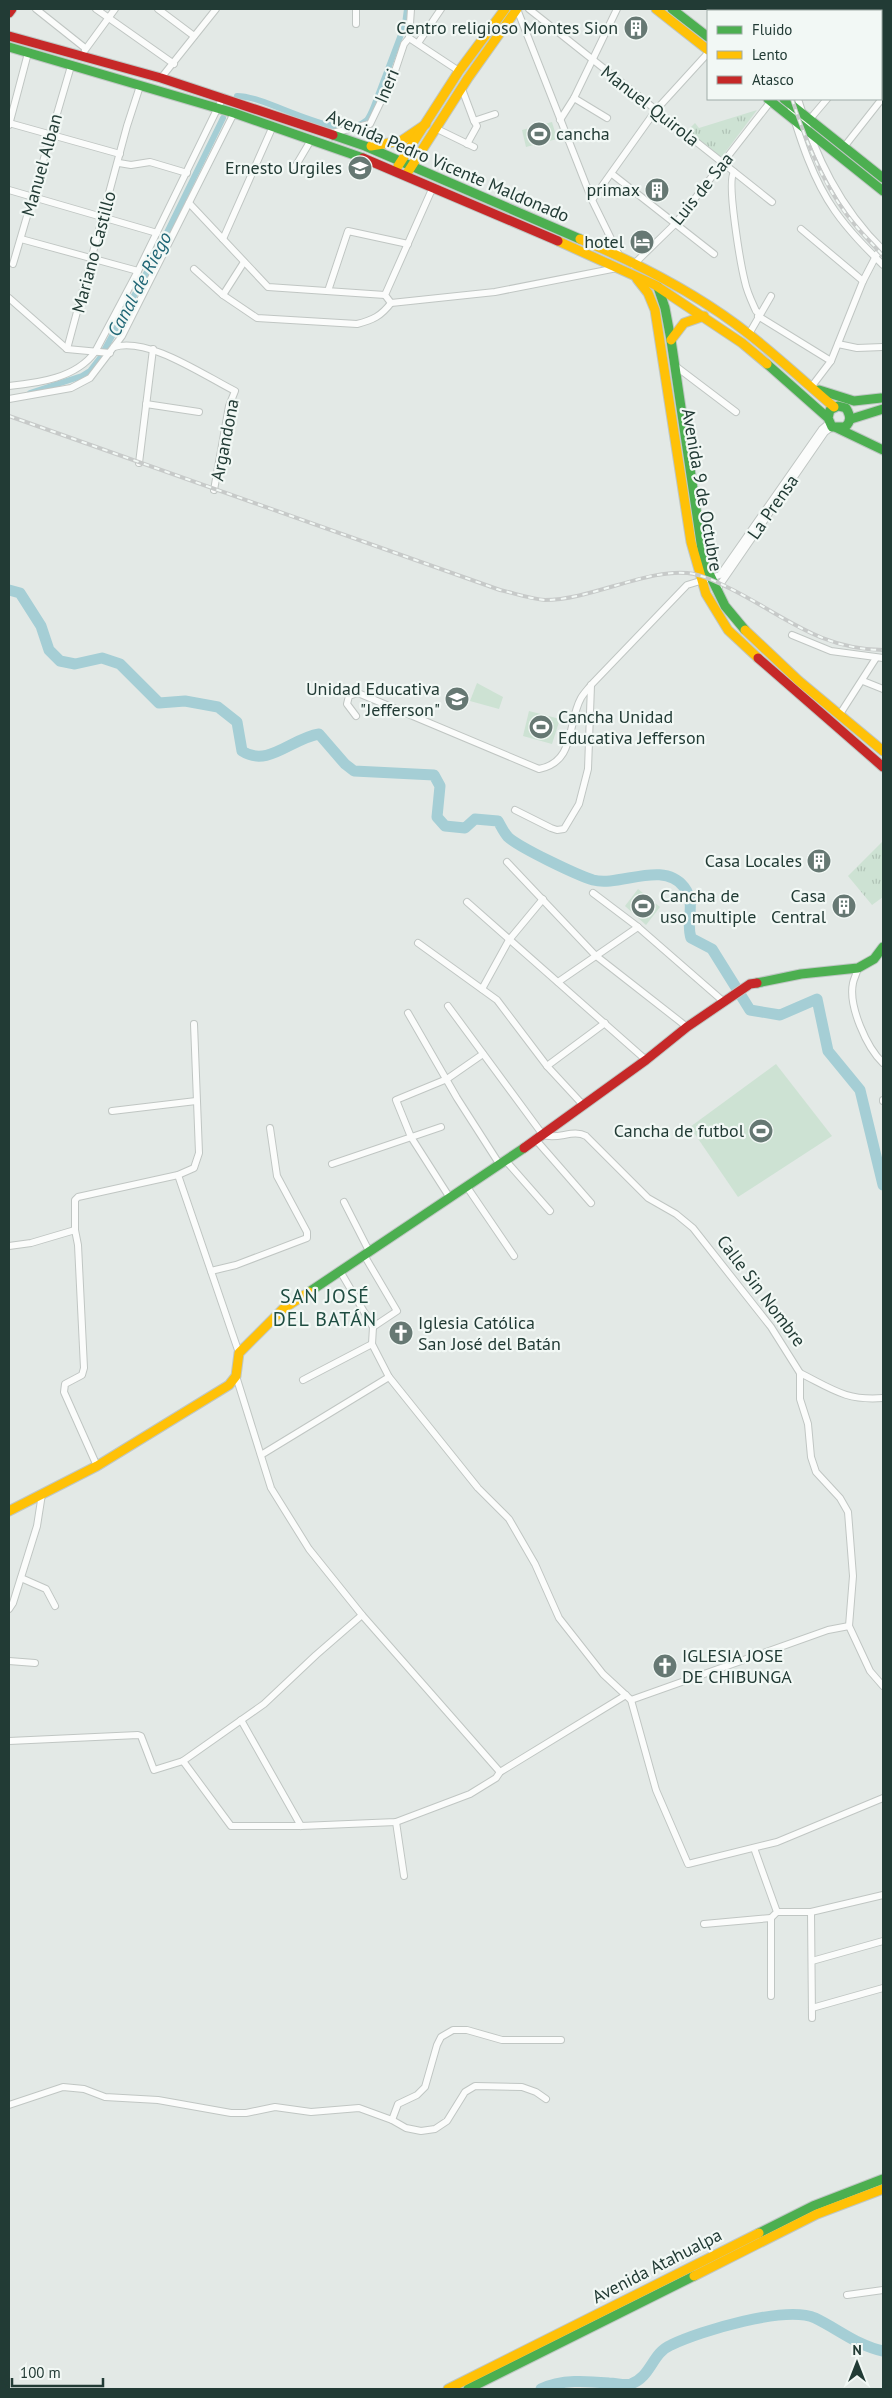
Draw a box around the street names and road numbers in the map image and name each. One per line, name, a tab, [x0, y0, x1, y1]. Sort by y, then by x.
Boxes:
street label: Manuel Quirola	[596, 60, 704, 151]
street label: Ineri	[369, 65, 404, 106]
street label: Avenida Pedro Vicente Maldonado	[323, 104, 573, 227]
street label: Manuel Alban	[16, 111, 67, 219]
street label: Luis de Saa	[665, 148, 738, 230]
street label: Mariano Castillo	[66, 189, 121, 315]
street label: Argandona	[205, 397, 244, 483]
street label: Avenida 9 de Octubre	[677, 407, 728, 573]
street label: La Prensa	[742, 470, 803, 544]
street label: Calle Sin Nombre	[712, 1230, 811, 1351]
street label: Avenida Atahualpa	[588, 2223, 726, 2308]

